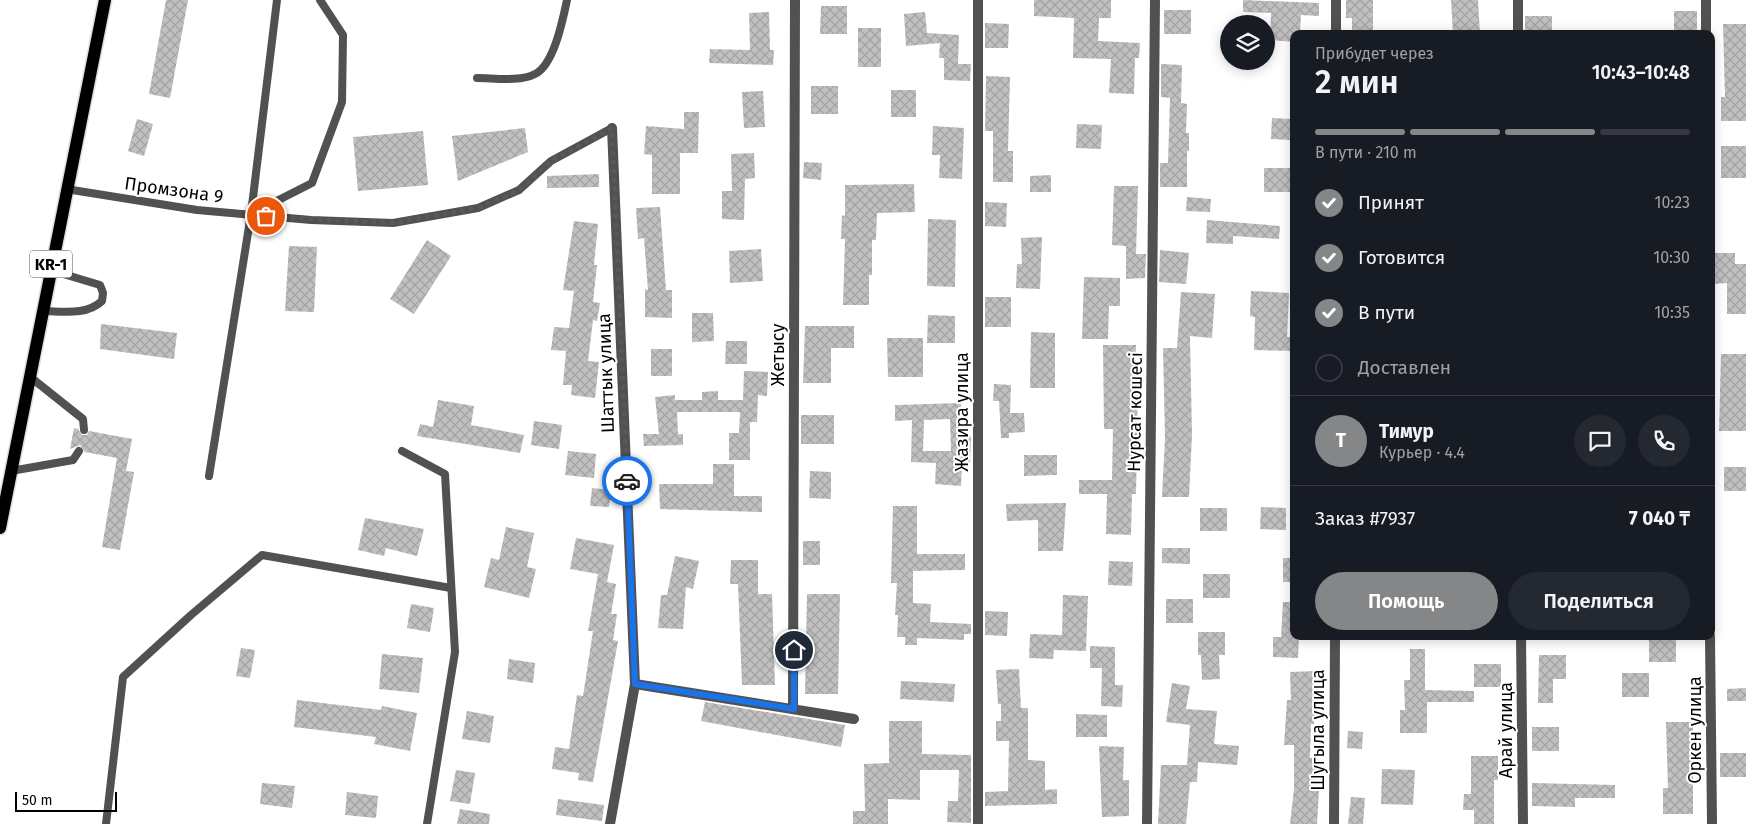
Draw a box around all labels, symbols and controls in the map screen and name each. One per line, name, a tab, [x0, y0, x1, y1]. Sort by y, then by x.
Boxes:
map controls	[1220, 15, 1275, 70]
button: layers	[1220, 15, 1275, 70]
text: Прибудет через	[1315, 44, 1434, 63]
text: 10:43–10:48	[1592, 61, 1690, 84]
text: 2 мин	[1315, 63, 1398, 101]
text: В пути · 210 m	[1315, 143, 1417, 162]
street label: Промзона 9	[123, 172, 225, 208]
icon: check	[1315, 189, 1343, 217]
text: Принят	[1358, 191, 1424, 214]
text: 10:23	[1654, 193, 1690, 212]
pin	[245, 195, 287, 237]
icon: bag	[252, 202, 280, 230]
icon: check	[1315, 244, 1343, 272]
text: Готовится	[1358, 246, 1445, 269]
text: 10:30	[1653, 248, 1690, 267]
road number: KR-1	[30, 250, 72, 278]
icon: check	[1315, 299, 1343, 327]
text: В пути	[1358, 301, 1415, 324]
text: 10:35	[1654, 303, 1690, 322]
street label: Шаттык улица	[593, 313, 619, 433]
street label: Жетысу	[767, 324, 789, 386]
street label: Жазира улица	[951, 352, 973, 472]
street label: Нурсат кошесi	[1123, 352, 1147, 472]
text: Доставлен	[1358, 356, 1451, 379]
button: chat	[1574, 415, 1626, 467]
button: phone	[1638, 415, 1690, 467]
text: Тимур	[1379, 420, 1434, 443]
text: Т	[1336, 429, 1346, 452]
text: Курьер · 4.4	[1379, 443, 1465, 462]
courier	[602, 456, 652, 506]
icon: car	[613, 467, 641, 495]
text: Заказ #7937	[1315, 507, 1415, 530]
text: 7 040 ₸	[1629, 507, 1690, 530]
button: Помощь	[1315, 572, 1498, 630]
button: Поделиться	[1508, 572, 1690, 630]
pin	[773, 629, 815, 671]
icon: home	[780, 636, 808, 664]
street label: Шугыла улица	[1307, 669, 1329, 791]
street label: Оркен улица	[1684, 676, 1706, 784]
street label: Арай улица	[1495, 682, 1517, 778]
scale bar	[15, 789, 118, 812]
text: 50 m	[22, 792, 53, 809]

